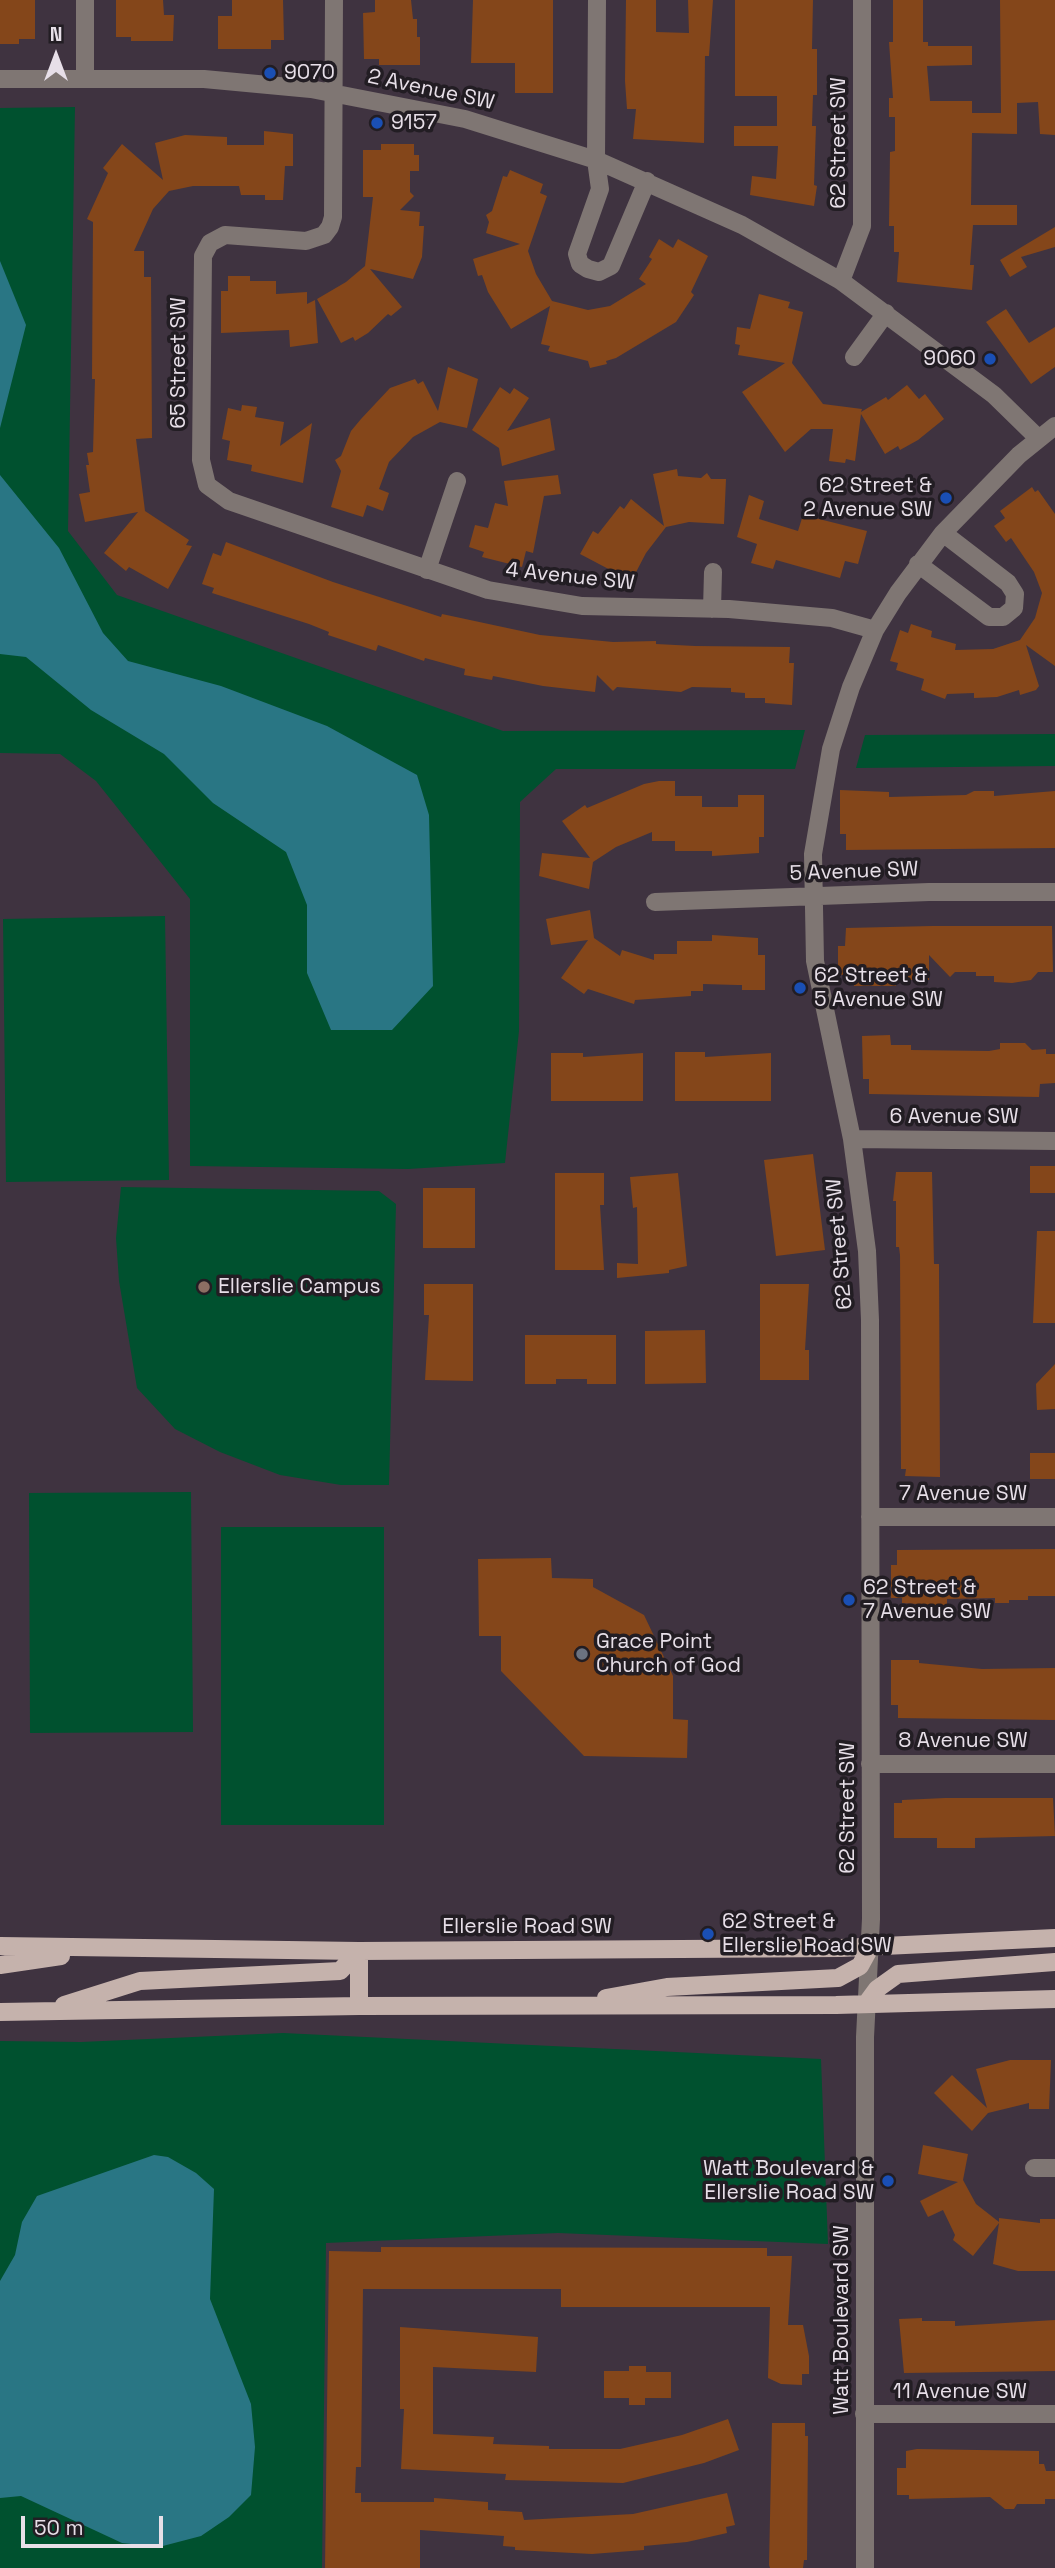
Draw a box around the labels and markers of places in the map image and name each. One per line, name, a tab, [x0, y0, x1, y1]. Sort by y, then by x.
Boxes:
place label: 9070	[284, 60, 335, 86]
marker: 9070	[262, 65, 278, 81]
place label: 9157	[391, 110, 437, 136]
marker: 9157	[369, 115, 385, 131]
place label: 9060	[923, 346, 976, 372]
marker: 9060	[982, 351, 998, 367]
place label: 62 Street & 2 Avenue SW	[803, 473, 932, 523]
marker: 62 Street & 2 Avenue SW	[938, 490, 954, 506]
place label: 62 Street & 5 Avenue SW	[814, 963, 943, 1013]
marker: 62 Street & 5 Avenue SW	[792, 980, 808, 996]
place label: Ellerslie Campus	[218, 1274, 381, 1300]
marker: Ellerslie Campus	[196, 1279, 212, 1295]
place label: 62 Street & 7 Avenue SW	[863, 1575, 991, 1625]
marker: 62 Street & 7 Avenue SW	[841, 1592, 857, 1608]
place label: Grace Point Church of God	[596, 1629, 741, 1679]
marker: Grace Point Church of God	[574, 1646, 590, 1662]
place label: 62 Street & Ellerslie Road SW	[722, 1909, 892, 1959]
marker: 62 Street & Ellerslie Road SW	[700, 1926, 716, 1942]
place label: Watt Boulevard & Ellerslie Road SW	[703, 2156, 874, 2206]
marker: Watt Boulevard & Ellerslie Road SW	[880, 2173, 896, 2189]

